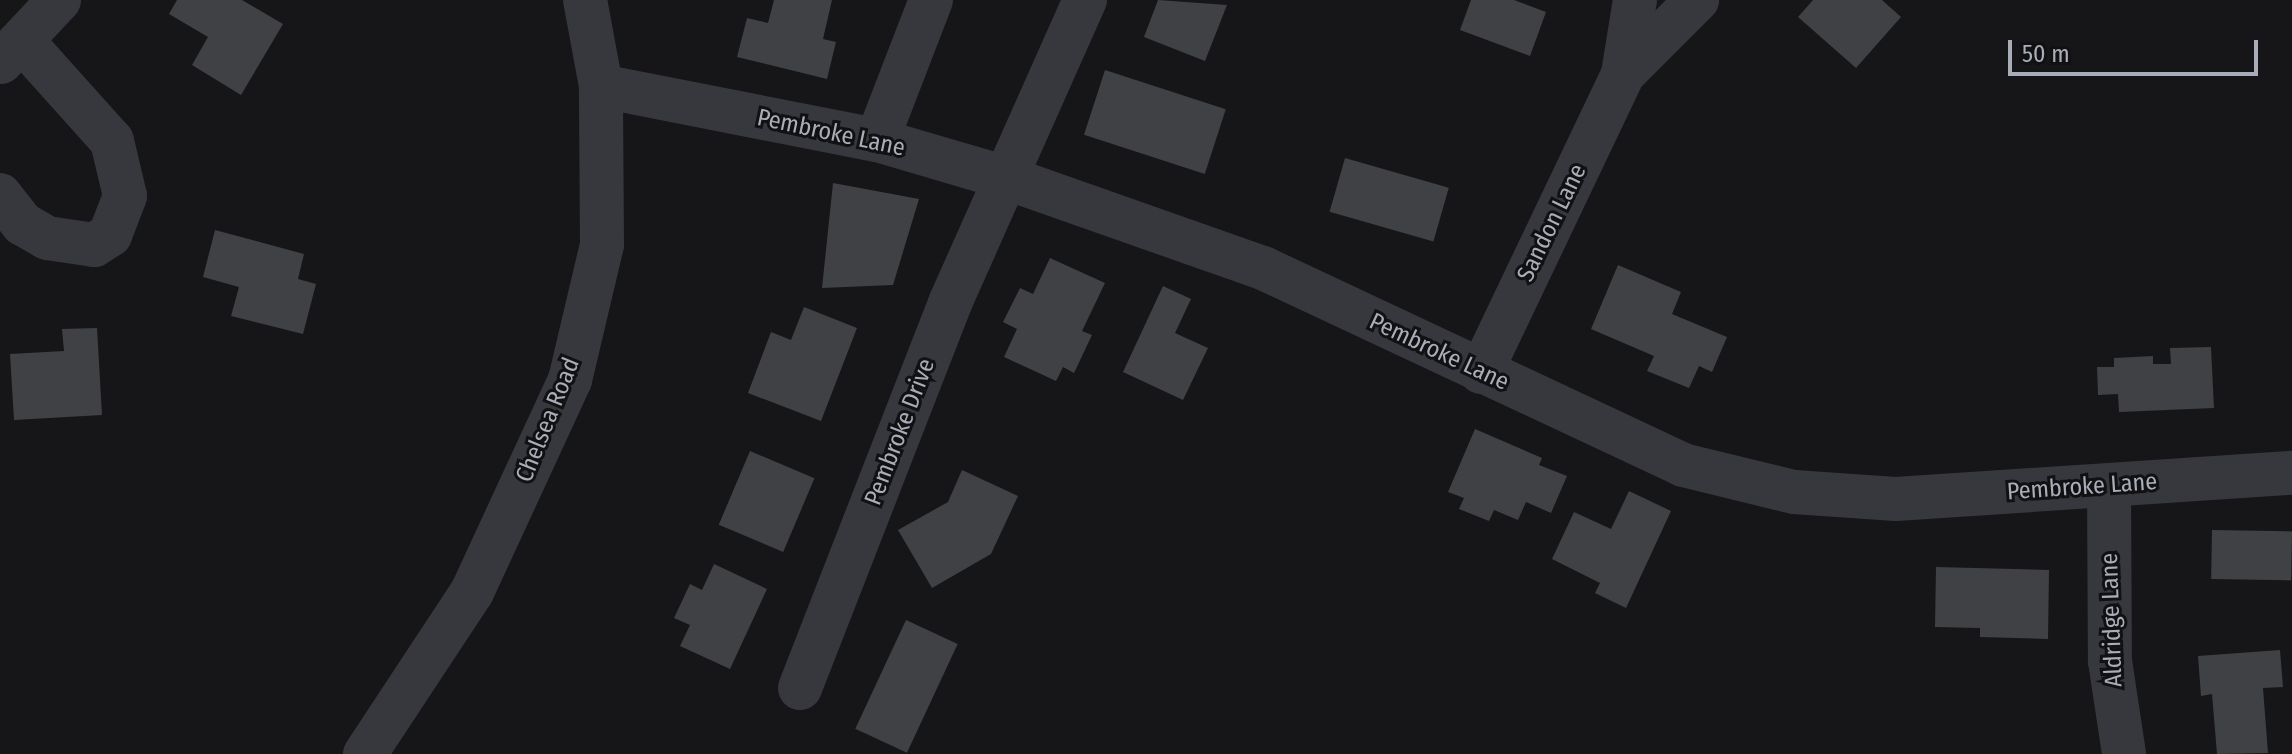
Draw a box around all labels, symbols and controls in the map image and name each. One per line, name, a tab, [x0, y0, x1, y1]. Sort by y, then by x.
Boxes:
scale bar	[2012, 24, 2262, 74]
text: 50 m	[2022, 40, 2070, 68]
street label: Pembroke Lane	[754, 103, 908, 163]
street label: Sandon Lane	[1511, 160, 1593, 286]
street label: Pembroke Lane	[1365, 307, 1513, 397]
street label: Chelsea Road	[510, 353, 586, 487]
street label: Pembroke Drive	[859, 355, 941, 509]
street label: Pembroke Lane	[2006, 467, 2158, 507]
street label: Aldridge Lane	[2095, 552, 2129, 688]

